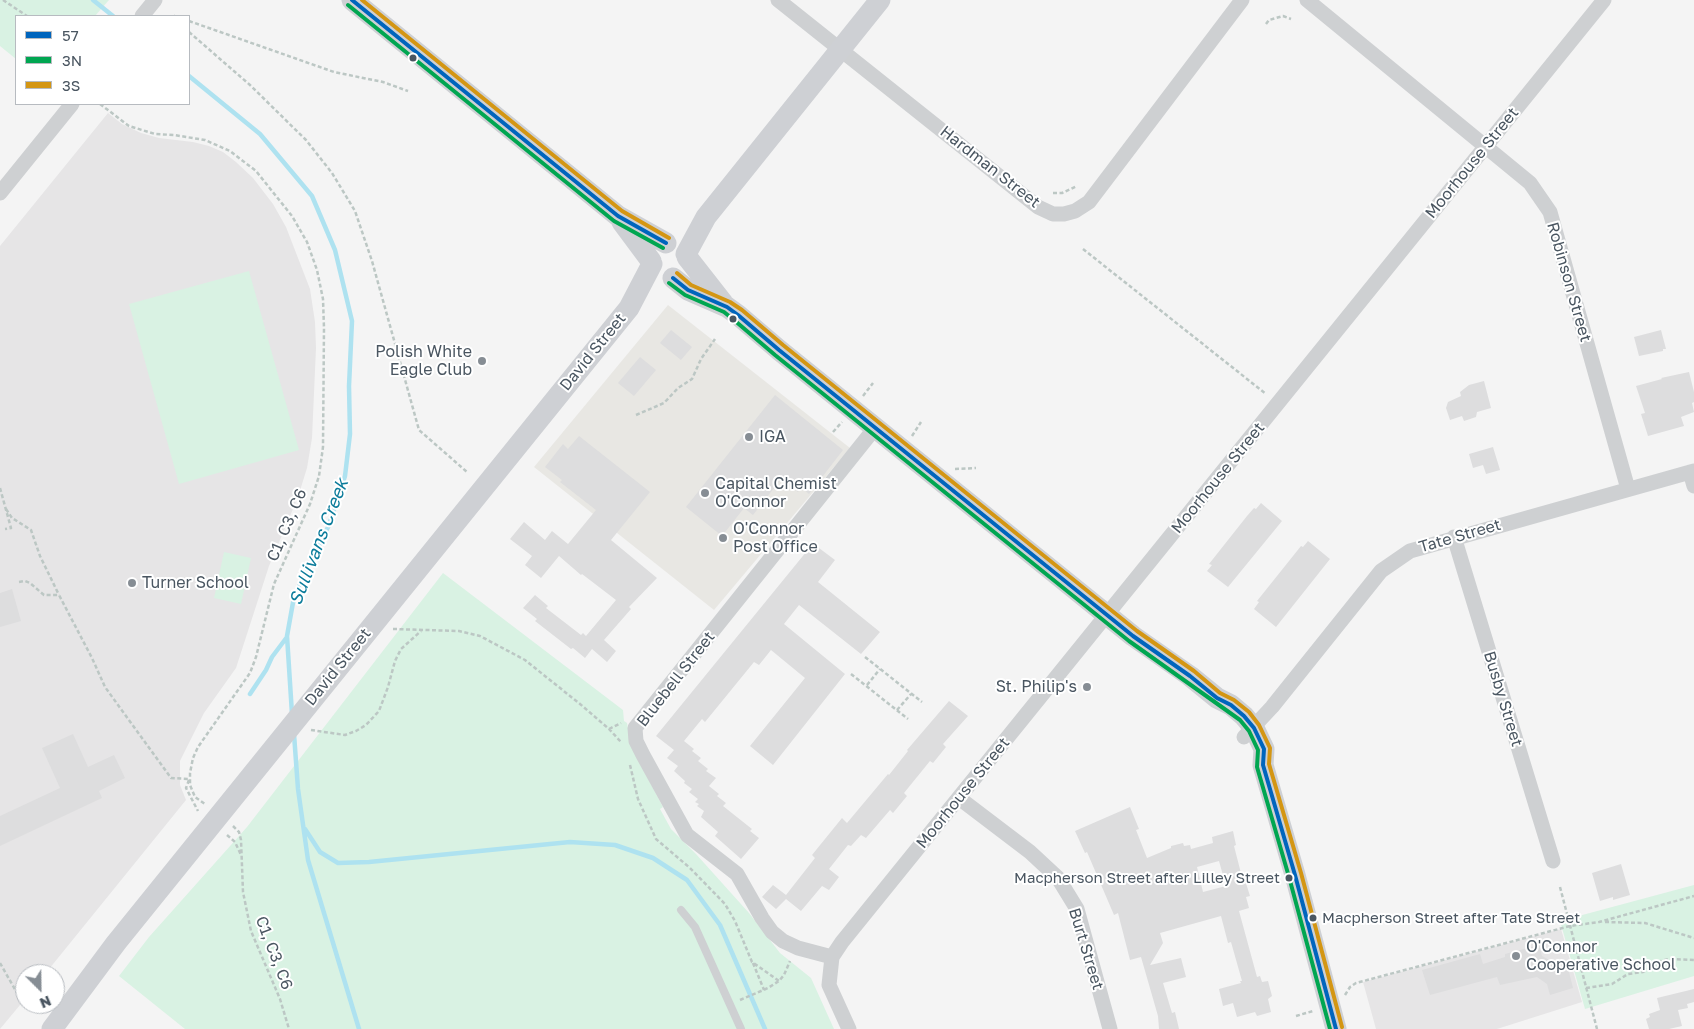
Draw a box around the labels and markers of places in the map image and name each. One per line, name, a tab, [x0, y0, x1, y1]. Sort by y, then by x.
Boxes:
unlabelled marker	[408, 53, 418, 63]
unlabelled marker	[728, 314, 738, 324]
place label: Polish White Eagle Club	[375, 342, 472, 380]
marker: Polish White Eagle Club	[476, 355, 488, 367]
place label: IGA	[759, 427, 786, 447]
marker: IGA	[743, 431, 755, 443]
place label: Capital Chemist O'Connor	[715, 474, 837, 512]
marker: Capital Chemist O'Connor	[699, 487, 711, 499]
place label: O'Connor Post Office	[733, 519, 818, 557]
marker: O'Connor Post Office	[717, 532, 729, 544]
place label: Turner School	[142, 573, 249, 593]
marker: Turner School	[126, 577, 138, 589]
place label: St. Philip's	[996, 677, 1077, 697]
marker: St. Philip's	[1081, 681, 1093, 693]
place label: Macpherson Street after Lilley Street	[1014, 869, 1280, 887]
marker: Macpherson Street after Lilley Street	[1284, 873, 1294, 883]
place label: Macpherson Street after Tate Street	[1322, 909, 1580, 927]
marker: Macpherson Street after Tate Street	[1308, 913, 1318, 923]
place label: O'Connor Cooperative School	[1526, 937, 1676, 975]
marker: O'Connor Cooperative School	[1510, 950, 1522, 962]

